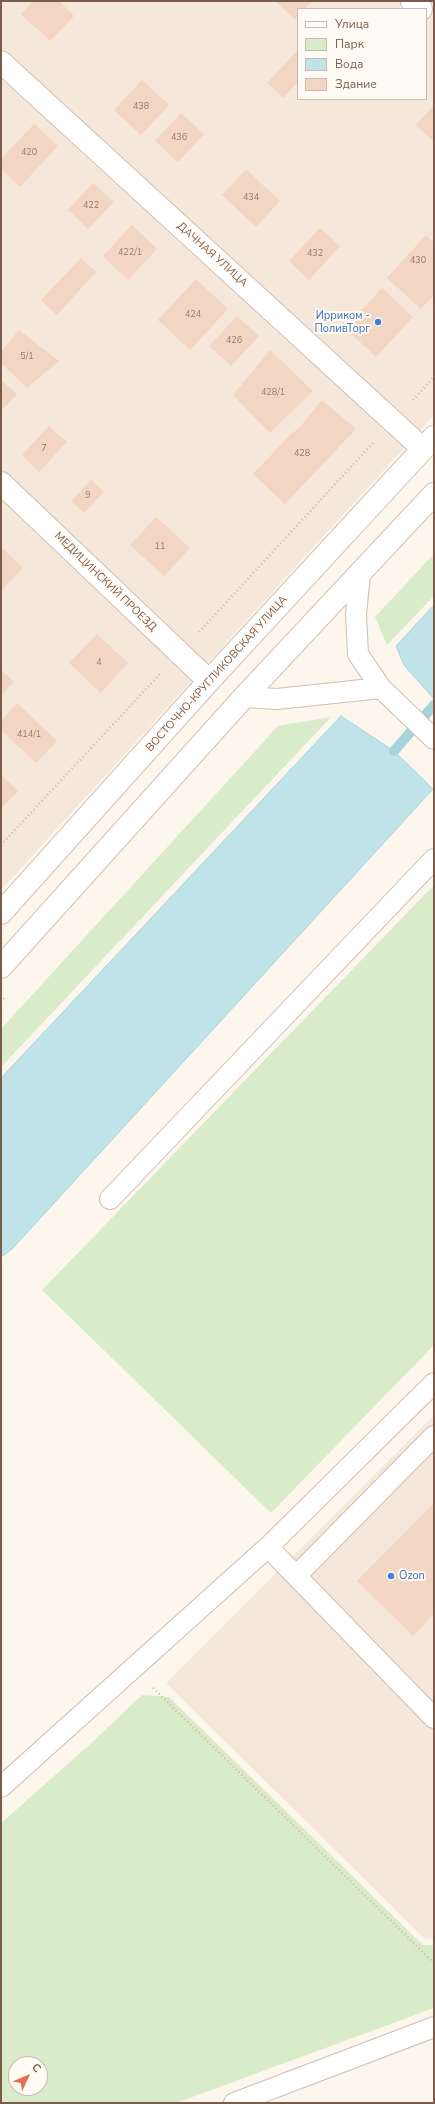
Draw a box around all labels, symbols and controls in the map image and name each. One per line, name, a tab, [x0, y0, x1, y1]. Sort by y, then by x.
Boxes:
legend	[297, 8, 427, 100]
text: Улица	[335, 16, 369, 32]
text: Парк	[335, 36, 364, 52]
text: Вода	[335, 56, 363, 72]
text: Здание	[335, 76, 377, 92]
house number: 438	[133, 102, 149, 112]
house number: 436	[171, 133, 187, 143]
house number: 420	[21, 148, 37, 158]
house number: 434	[243, 193, 259, 203]
house number: 422	[83, 201, 99, 211]
street label: ДАЧНАЯ УЛИЦА	[174, 220, 250, 290]
house number: 422/1	[118, 248, 142, 258]
house number: 432	[307, 249, 323, 259]
house number: 430	[410, 256, 426, 266]
place label: Ирриком - ПоливТорг	[314, 309, 370, 335]
house number: 424	[185, 310, 201, 320]
marker: Ирриком - ПоливТорг	[373, 317, 383, 327]
house number: 426	[226, 336, 242, 346]
house number: 5/1	[20, 352, 34, 362]
house number: 428/1	[261, 388, 285, 398]
house number: 7	[41, 444, 47, 454]
house number: 428	[294, 449, 310, 459]
house number: 9	[85, 491, 91, 501]
street label: МЕДИЦИНСКИЙ ПРОЕЗД	[51, 530, 159, 634]
house number: 11	[155, 542, 165, 552]
street label: ВОСТОЧНО-КРУГЛИКОВСКАЯ УЛИЦА	[144, 593, 290, 755]
house number: 4	[96, 658, 102, 668]
house number: 414/1	[17, 730, 41, 740]
place label: Ozon	[399, 1569, 425, 1583]
marker: Ozon	[386, 1571, 396, 1581]
north arrow	[8, 2056, 48, 2096]
text: С	[28, 2060, 44, 2076]

